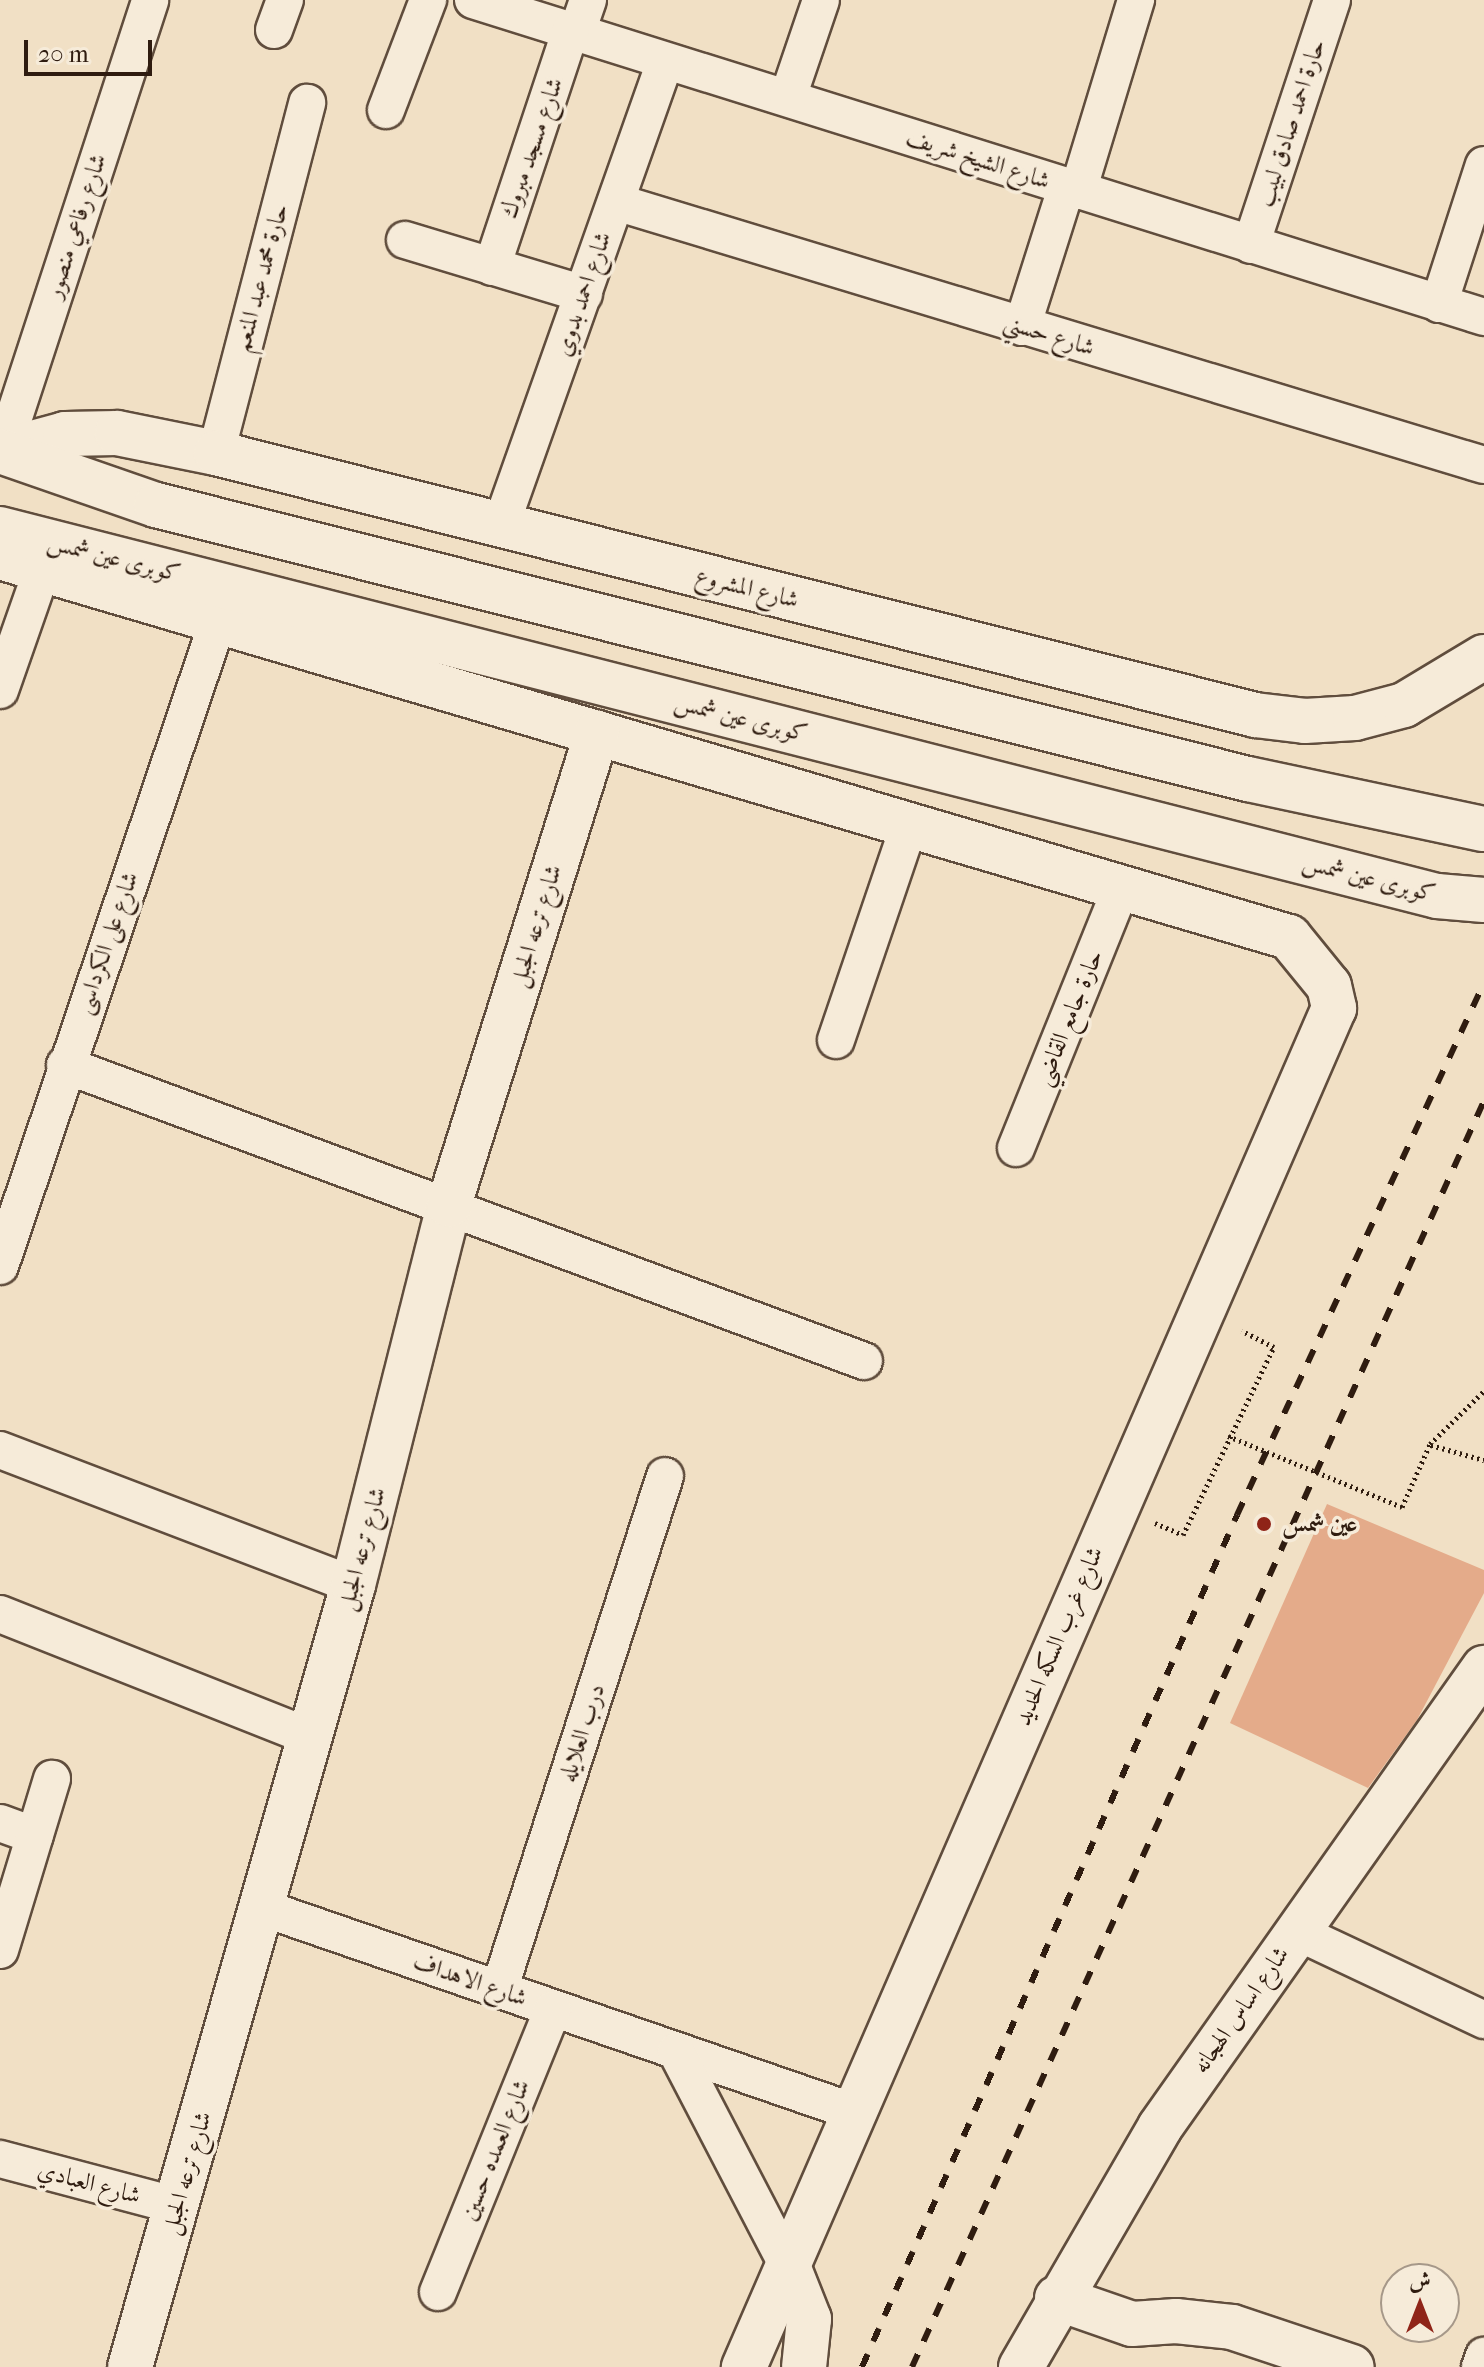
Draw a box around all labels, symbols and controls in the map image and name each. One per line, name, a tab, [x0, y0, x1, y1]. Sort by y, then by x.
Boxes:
scale bar	[28, 24, 156, 74]
street label: حارة احمد صادق لبيب	[1250, 36, 1332, 210]
text: 20 m	[38, 40, 89, 68]
street label: شارع مسجد مبروك	[494, 74, 570, 222]
street label: شارع الشيخ شريف	[903, 122, 1053, 196]
street label: شارع رفاعي منصور	[39, 150, 113, 302]
street label: حارة محمد عبد المنعم	[227, 201, 295, 355]
street label: شارع احمد بدوي	[548, 228, 618, 360]
street label: شارع حسني	[1000, 308, 1098, 362]
street label: كوبرى عين شمس	[44, 528, 184, 588]
street label: شارع المشروع	[692, 561, 802, 615]
street label: كوبرى عين شمس	[671, 688, 811, 748]
street label: كوبرى عين شمس	[1299, 848, 1439, 908]
street label: شارع ترعه الجبل	[504, 861, 568, 991]
street label: شارع على الكرداسى	[69, 868, 145, 1018]
street label: حارة جامع القاضي	[1029, 946, 1109, 1090]
street label: شارع ترعه الجبل	[332, 1484, 392, 1614]
place label: عين شمس	[1282, 1510, 1357, 1538]
marker: عين شمس	[1253, 1513, 1275, 1535]
street label: شارع غرب السكه الحديد	[1008, 1542, 1110, 1730]
street label: درب العلايله	[553, 1680, 611, 1786]
street label: شارع اساس الهجانه	[1187, 1941, 1295, 2079]
street label: شارع الاهداف	[409, 1947, 531, 2013]
street label: شارع العمده حسين	[454, 2076, 536, 2224]
street label: شارع ترعه الجبل	[156, 2108, 218, 2238]
street label: شارع العبادي	[34, 2155, 144, 2211]
north arrow	[1380, 2263, 1460, 2343]
text: ش	[1409, 2268, 1431, 2294]

